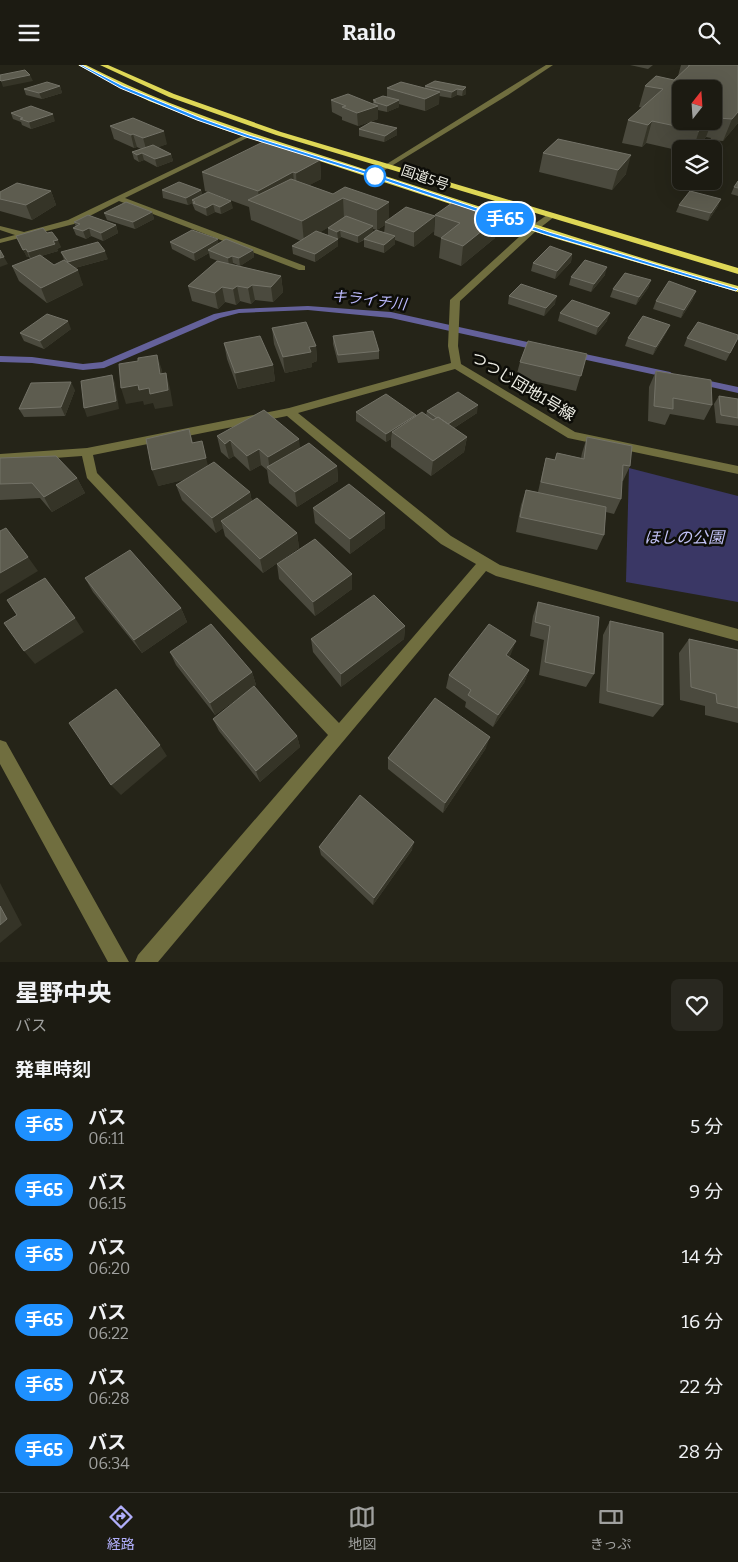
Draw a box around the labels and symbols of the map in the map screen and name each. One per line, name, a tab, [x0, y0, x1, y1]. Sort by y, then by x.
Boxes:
north arrow	[672, 80, 722, 130]
street label: 国道5号	[399, 162, 451, 194]
unlabelled marker	[364, 165, 386, 187]
line badge: 手65	[476, 203, 534, 235]
water label: キライチ川	[331, 286, 409, 314]
street label: つつじ団地1号線	[467, 347, 579, 425]
park label: ほしの公園	[644, 528, 726, 547]

